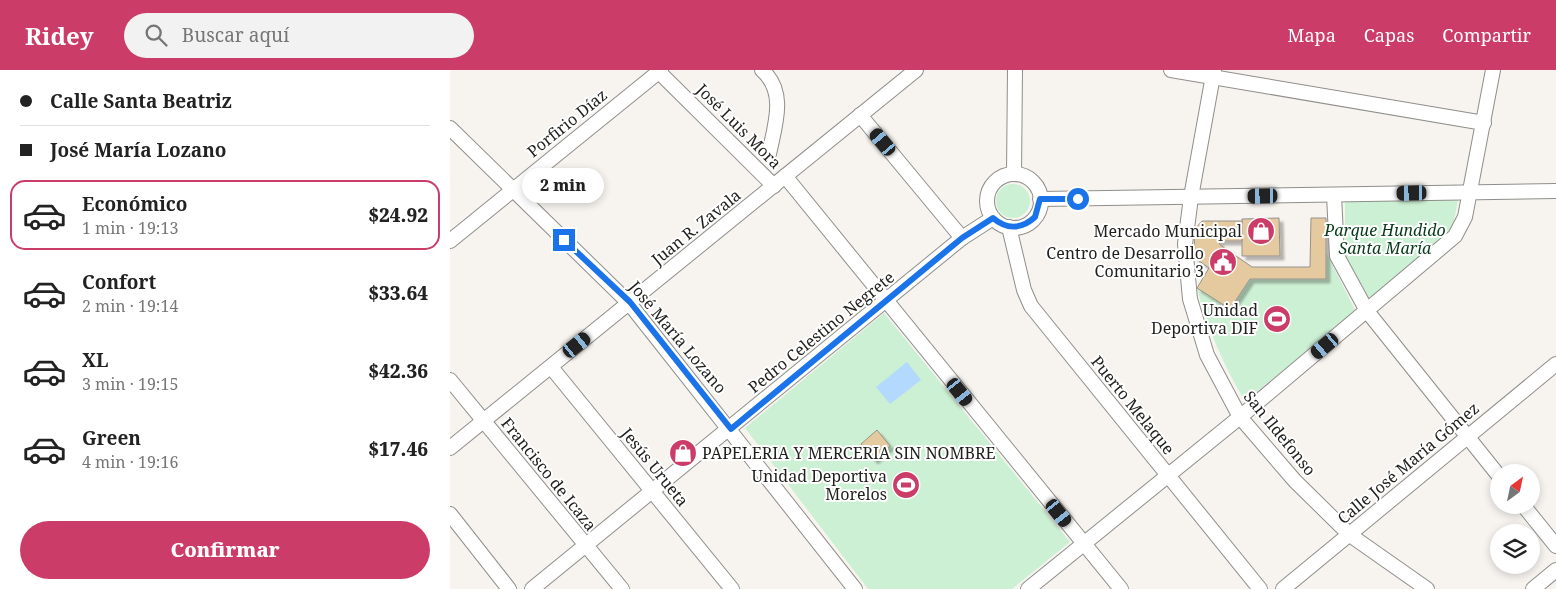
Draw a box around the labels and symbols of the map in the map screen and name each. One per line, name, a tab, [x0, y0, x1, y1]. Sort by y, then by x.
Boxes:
street label: José Luis Mora	[691, 78, 786, 173]
street label: Porfirio Díaz	[522, 84, 612, 162]
car	[867, 126, 898, 158]
callout: 2 min	[523, 168, 605, 202]
street label: Juan R. Zavala	[646, 184, 745, 270]
car	[1396, 185, 1427, 201]
route start	[1067, 188, 1089, 210]
car	[1247, 188, 1278, 204]
shop icon: Mercado Municipal	[1246, 216, 1276, 246]
park label: Parque Hundido Santa María	[1323, 219, 1446, 259]
place label: Mercado Municipal	[1093, 220, 1242, 242]
route end	[553, 229, 575, 251]
place label: Centro de Desarrollo Comunitario 3	[1046, 242, 1204, 282]
public building icon: Centro de Desarrollo Comunitario 3	[1208, 247, 1238, 277]
street label: Pedro Celestino Negrete	[743, 266, 899, 398]
street label: José María Lozano	[624, 275, 732, 398]
place label: Unidad Deportiva DIF	[1151, 299, 1258, 339]
sports icon: Unidad Deportiva DIF	[1262, 304, 1292, 334]
car	[560, 330, 593, 360]
car	[1308, 331, 1341, 361]
street label: Puerto Melaque	[1086, 351, 1180, 459]
car	[944, 376, 975, 408]
street label: San Ildefonso	[1239, 386, 1321, 480]
street label: Calle José María Gómez	[1332, 397, 1484, 529]
street label: Francisco de Icaza	[496, 413, 602, 535]
street label: Jesús Urueta	[616, 422, 694, 511]
shop icon: PAPELERIA Y MERCERIA SIN NOMBRE	[668, 438, 698, 468]
place label: PAPELERIA Y MERCERIA SIN NOMBRE	[702, 442, 995, 464]
north arrow	[1490, 464, 1540, 514]
place label: Unidad Deportiva Morelos	[751, 465, 887, 505]
sports icon: Unidad Deportiva Morelos	[891, 470, 921, 500]
car	[1043, 497, 1074, 529]

